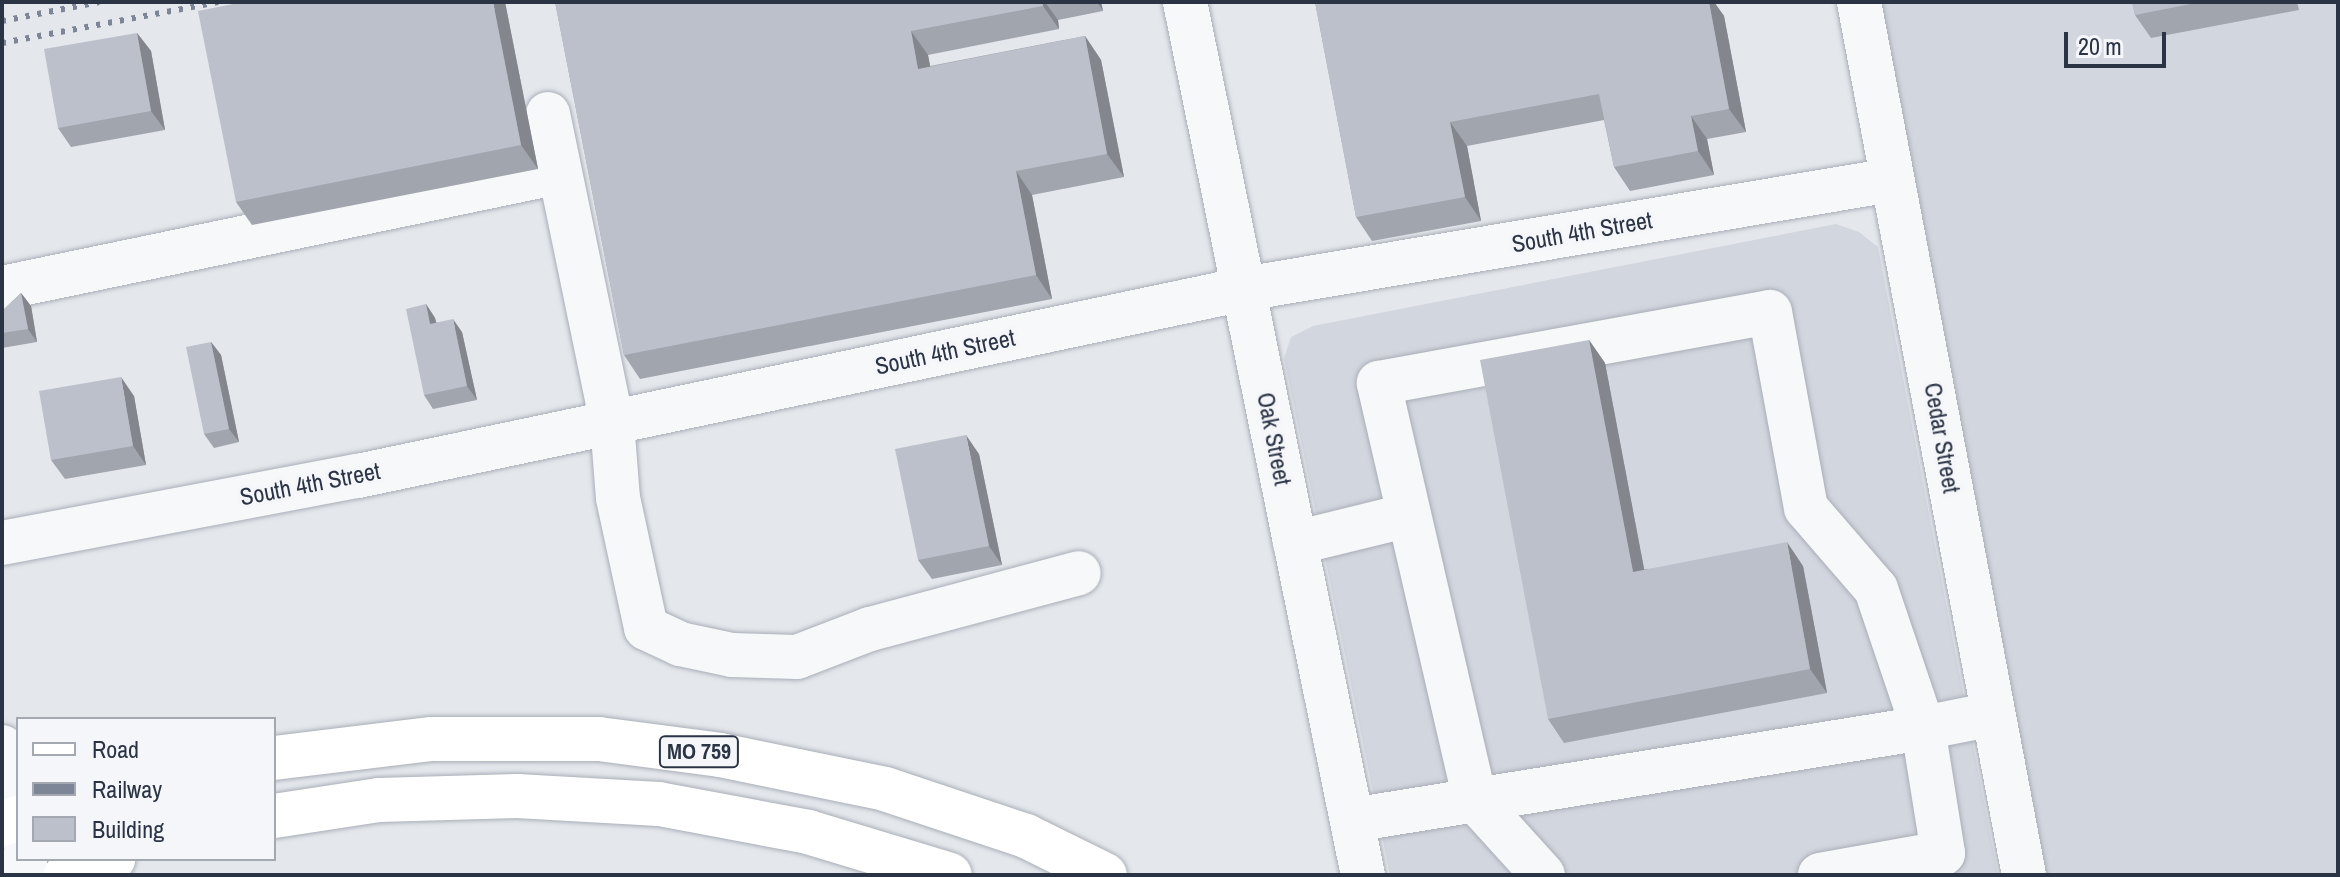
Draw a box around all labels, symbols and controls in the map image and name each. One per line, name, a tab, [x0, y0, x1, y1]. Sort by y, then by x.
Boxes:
scale bar	[2068, 16, 2170, 66]
text: 20 m	[2078, 30, 2122, 62]
street label: South 4th Street	[1509, 205, 1655, 259]
street label: South 4th Street	[872, 323, 1018, 381]
street label: Cedar Street	[1918, 381, 1966, 495]
street label: Oak Street	[1251, 390, 1297, 488]
street label: South 4th Street	[237, 456, 383, 512]
legend	[16, 717, 276, 861]
text: Road	[92, 733, 139, 765]
road number: MO 759	[657, 734, 741, 770]
text: Railway	[92, 773, 162, 805]
text: Building	[92, 813, 164, 845]

